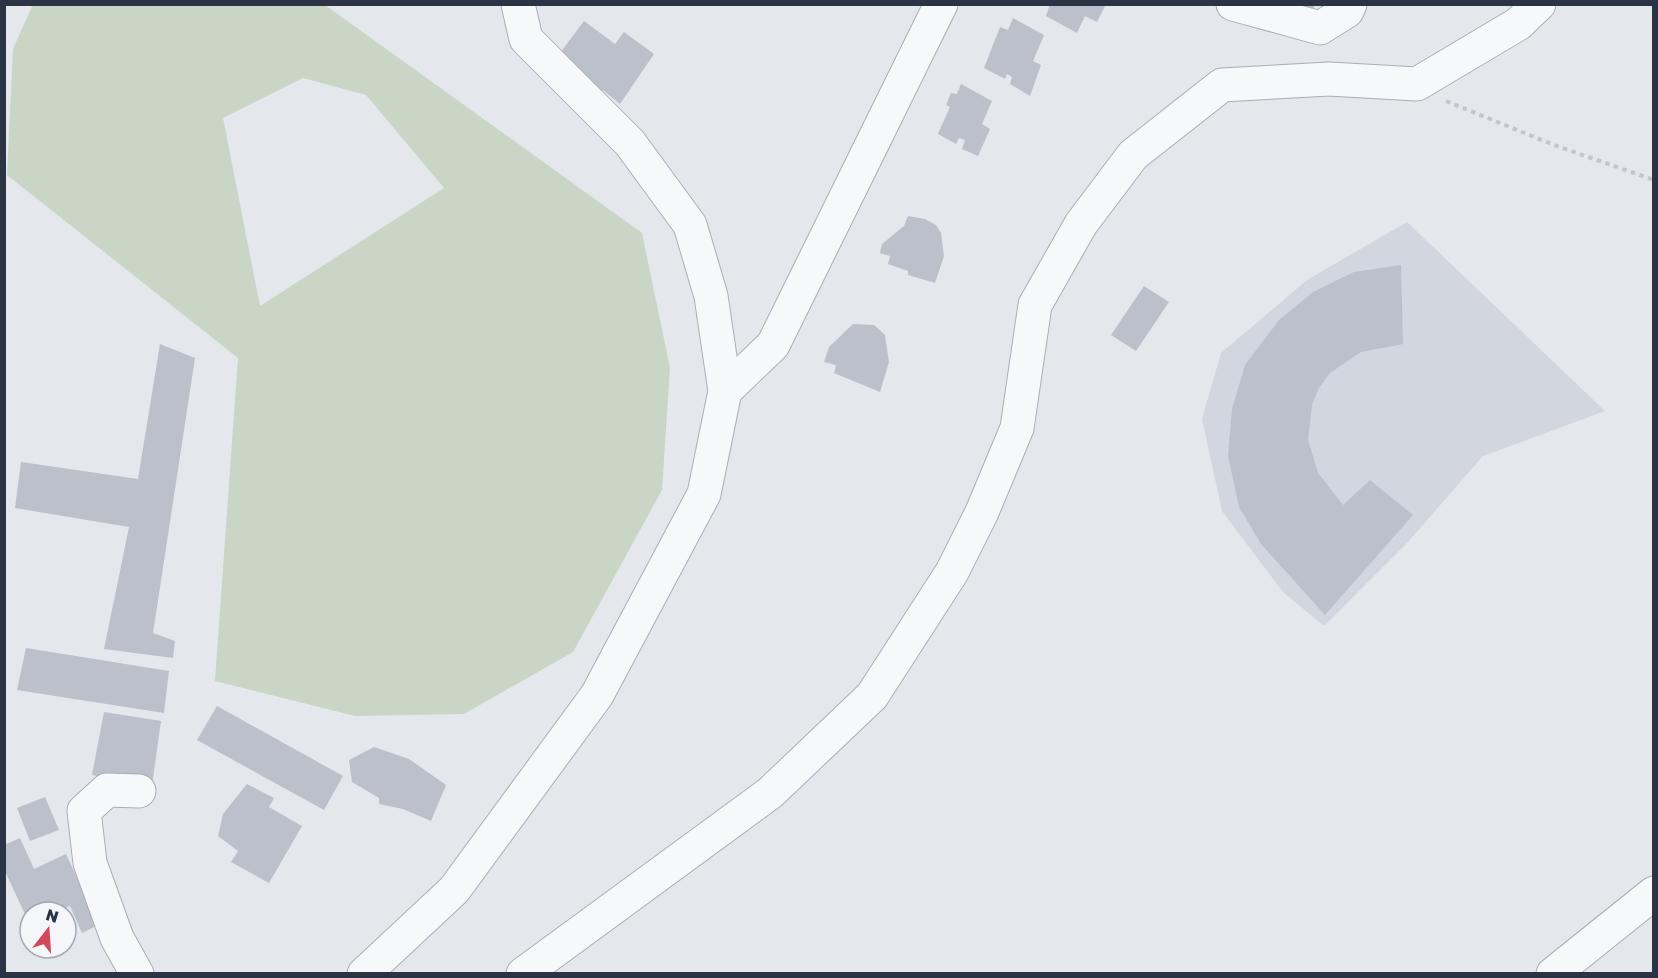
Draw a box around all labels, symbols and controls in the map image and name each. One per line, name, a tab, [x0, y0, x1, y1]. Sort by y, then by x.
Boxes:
north arrow	[18, 900, 78, 960]
text: N	[44, 904, 61, 927]

